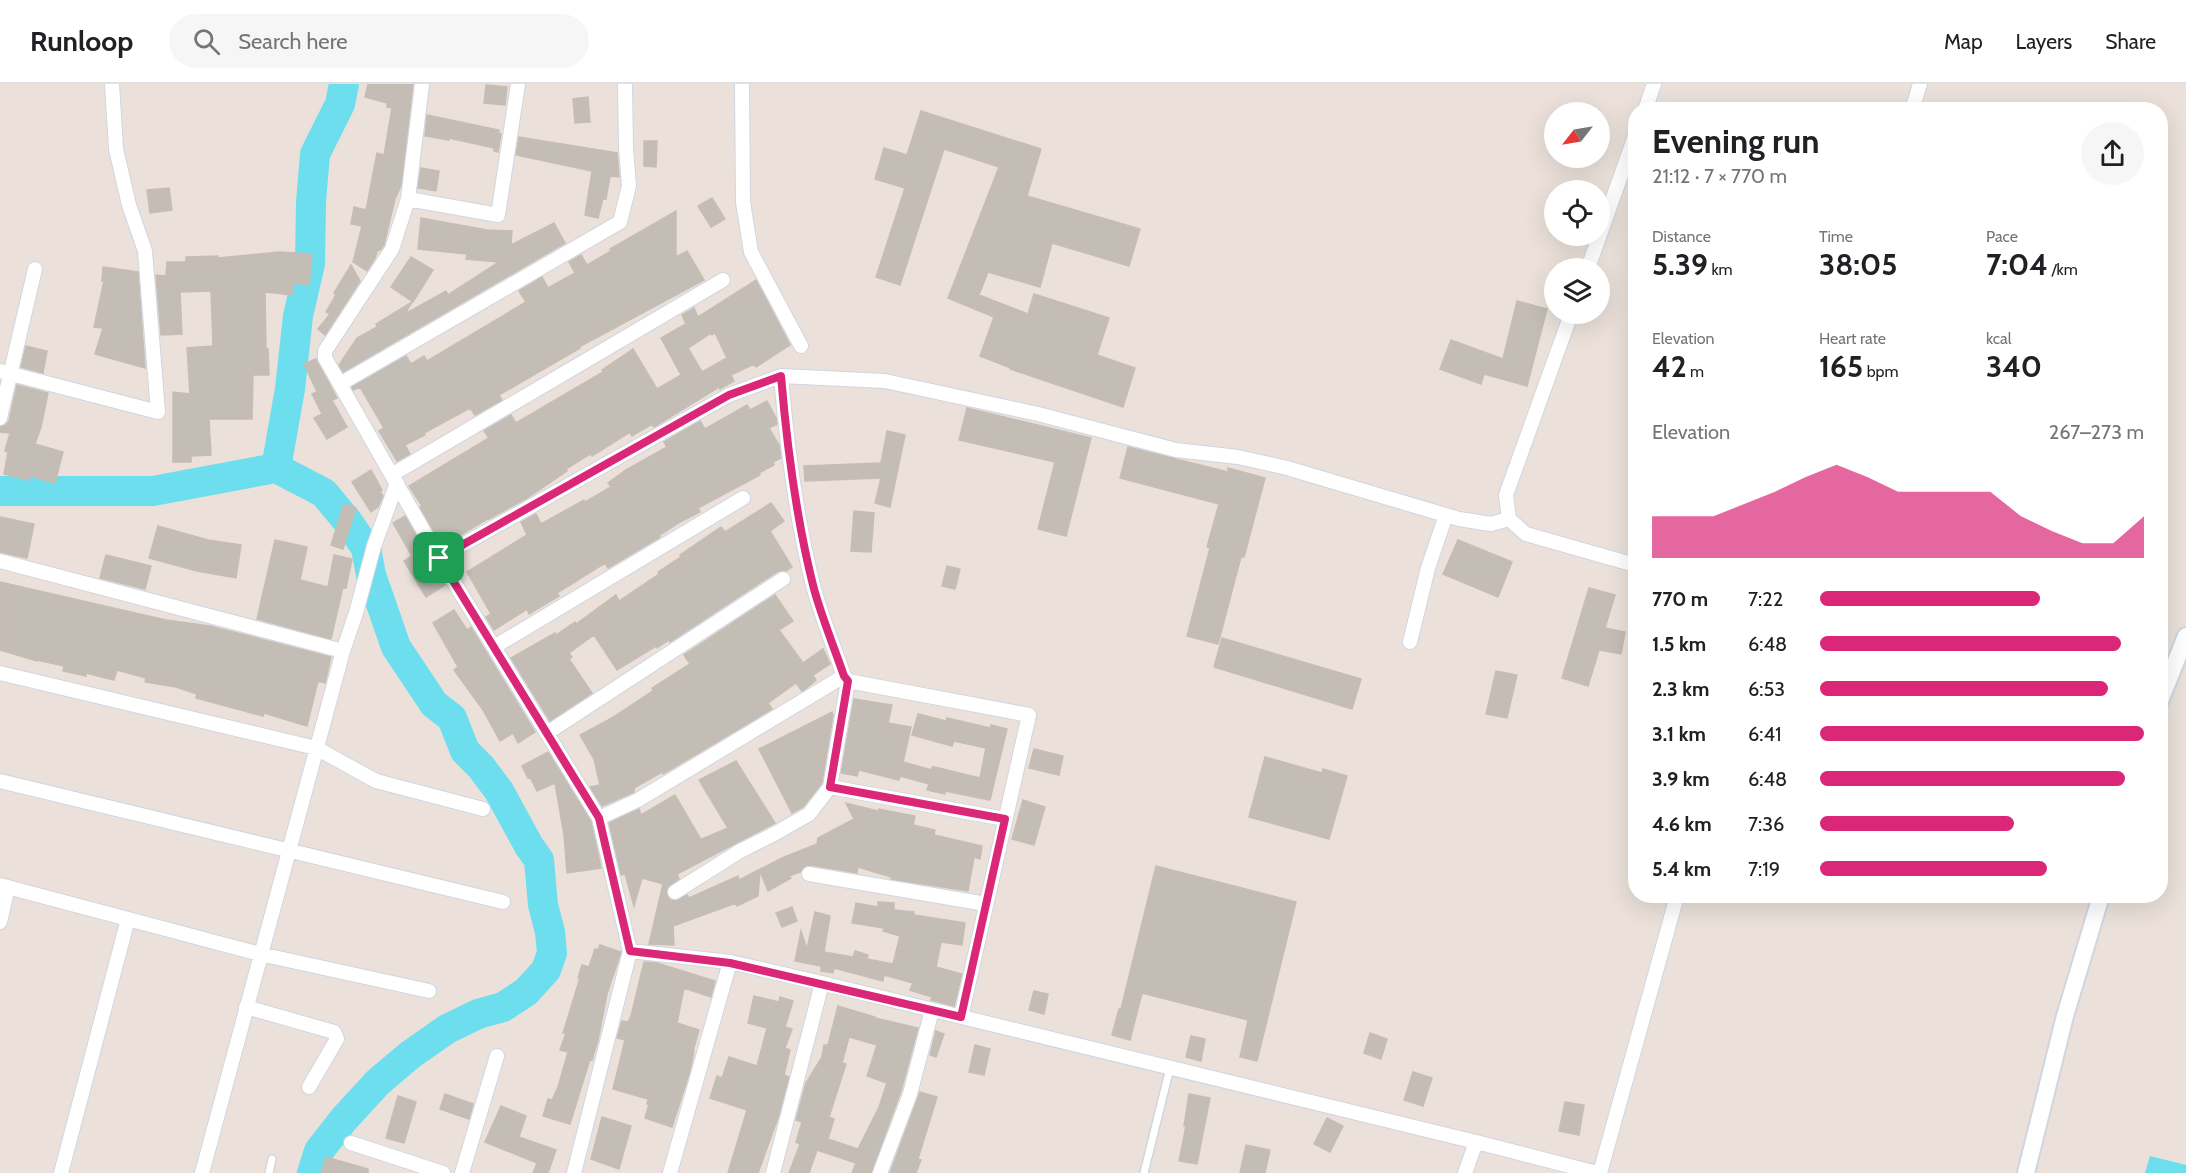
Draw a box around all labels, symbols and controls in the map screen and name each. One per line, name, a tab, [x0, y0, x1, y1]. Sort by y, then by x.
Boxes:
search box	[169, 14, 589, 68]
text: Runloop	[30, 24, 133, 58]
icon: search	[190, 25, 223, 58]
text: Search here	[238, 28, 348, 55]
text: Map	[1944, 29, 1983, 54]
text: Layers	[2016, 29, 2072, 54]
text: Share	[2105, 29, 2156, 54]
north arrow	[1544, 102, 1610, 168]
map controls	[1544, 102, 1610, 324]
text: Evening run	[1652, 121, 1819, 161]
button: share	[2081, 122, 2144, 185]
text: 21:12 · 7 × 770 m	[1652, 164, 1787, 188]
button: locate	[1544, 180, 1610, 246]
text: Distance	[1652, 227, 1711, 246]
text: Time	[1819, 227, 1853, 246]
text: Pace	[1986, 227, 2018, 246]
text: 5.39	[1652, 246, 1708, 283]
text: 38:05	[1819, 246, 1897, 283]
text: 7:04	[1986, 246, 2048, 283]
button: layers	[1544, 258, 1610, 324]
text: km	[1708, 260, 1733, 279]
text: /km	[2048, 260, 2078, 279]
text: Elevation	[1652, 329, 1715, 348]
text: Heart rate	[1819, 329, 1886, 348]
text: kcal	[1986, 329, 2012, 348]
text: 42	[1652, 348, 1687, 385]
text: 165	[1819, 348, 1863, 385]
text: 340	[1986, 348, 2042, 385]
text: m	[1687, 362, 1704, 381]
text: bpm	[1863, 362, 1898, 381]
text: Elevation	[1652, 420, 1730, 444]
text: 267–273 m	[2049, 420, 2144, 444]
pin	[413, 532, 464, 583]
icon: arrive	[422, 541, 455, 574]
text: 770 m	[1652, 587, 1708, 611]
text: 7:22	[1748, 587, 1783, 611]
text: 1.5 km	[1652, 632, 1706, 656]
text: 6:48	[1748, 632, 1787, 656]
text: 2.3 km	[1652, 677, 1709, 701]
text: 6:53	[1748, 677, 1785, 701]
text: 3.1 km	[1652, 722, 1706, 746]
text: 6:41	[1748, 722, 1782, 746]
text: 3.9 km	[1652, 767, 1710, 791]
text: 6:48	[1748, 767, 1787, 791]
text: 4.6 km	[1652, 812, 1712, 836]
text: 7:36	[1748, 812, 1784, 836]
text: 5.4 km	[1652, 857, 1711, 881]
text: 7:19	[1748, 857, 1780, 881]

